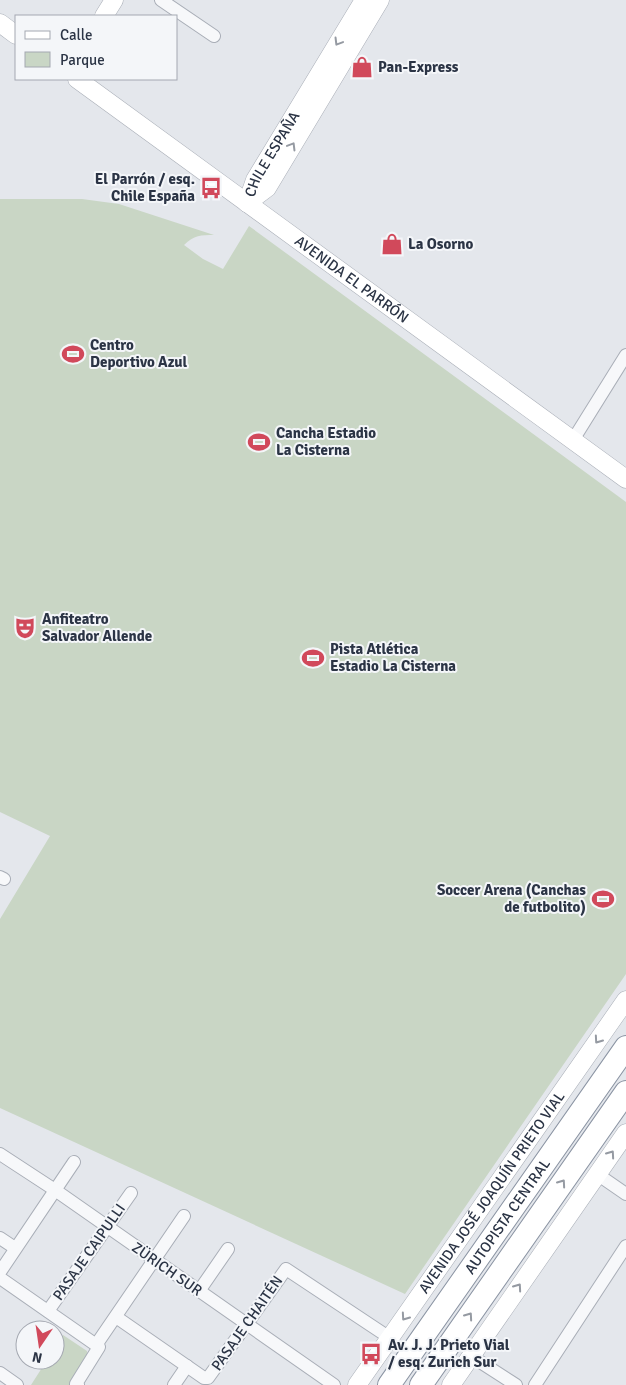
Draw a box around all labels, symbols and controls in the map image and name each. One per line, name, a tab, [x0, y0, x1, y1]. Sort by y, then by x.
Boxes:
legend	[15, 15, 178, 80]
text: Calle	[60, 26, 93, 44]
one-way arrow	[335, 36, 345, 45]
text: Parque	[60, 51, 105, 69]
shop icon: Pan-Express	[349, 54, 375, 80]
place label: Pan-Express	[378, 58, 459, 76]
street label: CHILE ESPAÑA	[241, 108, 303, 199]
one-way arrow	[286, 143, 296, 152]
place label: El Parrón / esq. Chile España	[95, 170, 195, 205]
bus stop icon: El Parrón / esq. Chile España	[198, 175, 224, 201]
shop icon: La Osorno	[379, 231, 405, 257]
street label: AVENIDA EL PARRÓN	[291, 232, 412, 327]
place label: La Osorno	[408, 235, 473, 253]
place label: Centro Deportivo Azul	[90, 336, 188, 371]
sports icon: Centro Deportivo Azul	[60, 341, 86, 367]
place label: Cancha Estadio La Cisterna	[276, 424, 376, 459]
sports icon: Cancha Estadio La Cisterna	[246, 429, 272, 455]
place label: Anfiteatro Salvador Allende	[42, 610, 152, 645]
theatre icon: Anfiteatro Salvador Allende	[12, 615, 38, 641]
place label: Pista Atlética Estadio La Cisterna	[330, 640, 456, 675]
sports icon: Pista Atlética Estadio La Cisterna	[300, 645, 326, 671]
place label: Soccer Arena (Canchas de futbolito)	[437, 881, 586, 916]
sports icon: Soccer Arena (Canchas de futbolito)	[590, 886, 616, 912]
one-way arrow	[595, 1034, 604, 1044]
street label: AVENIDA JOSÉ JOAQUÍN PRIETO VIAL	[415, 1088, 569, 1297]
one-way arrow	[605, 1150, 614, 1160]
street label: AUTOPISTA CENTRAL	[461, 1155, 554, 1277]
one-way arrow	[556, 1179, 565, 1189]
street label: PASAJE CAIPULLI	[49, 1200, 129, 1304]
street label: ZÜRICH SUR	[128, 1238, 206, 1300]
street label: PASAJE CHAITÉN	[207, 1271, 286, 1374]
one-way arrow	[512, 1284, 521, 1293]
one-way arrow	[402, 1311, 411, 1320]
one-way arrow	[463, 1313, 472, 1322]
north arrow	[15, 1320, 65, 1370]
place label: Av. J. J. Prieto Vial / esq. Zurich Sur	[388, 1336, 510, 1371]
bus stop icon: Av. J. J. Prieto Vial / esq. Zurich Sur	[358, 1341, 384, 1367]
text: N	[31, 1348, 44, 1367]

